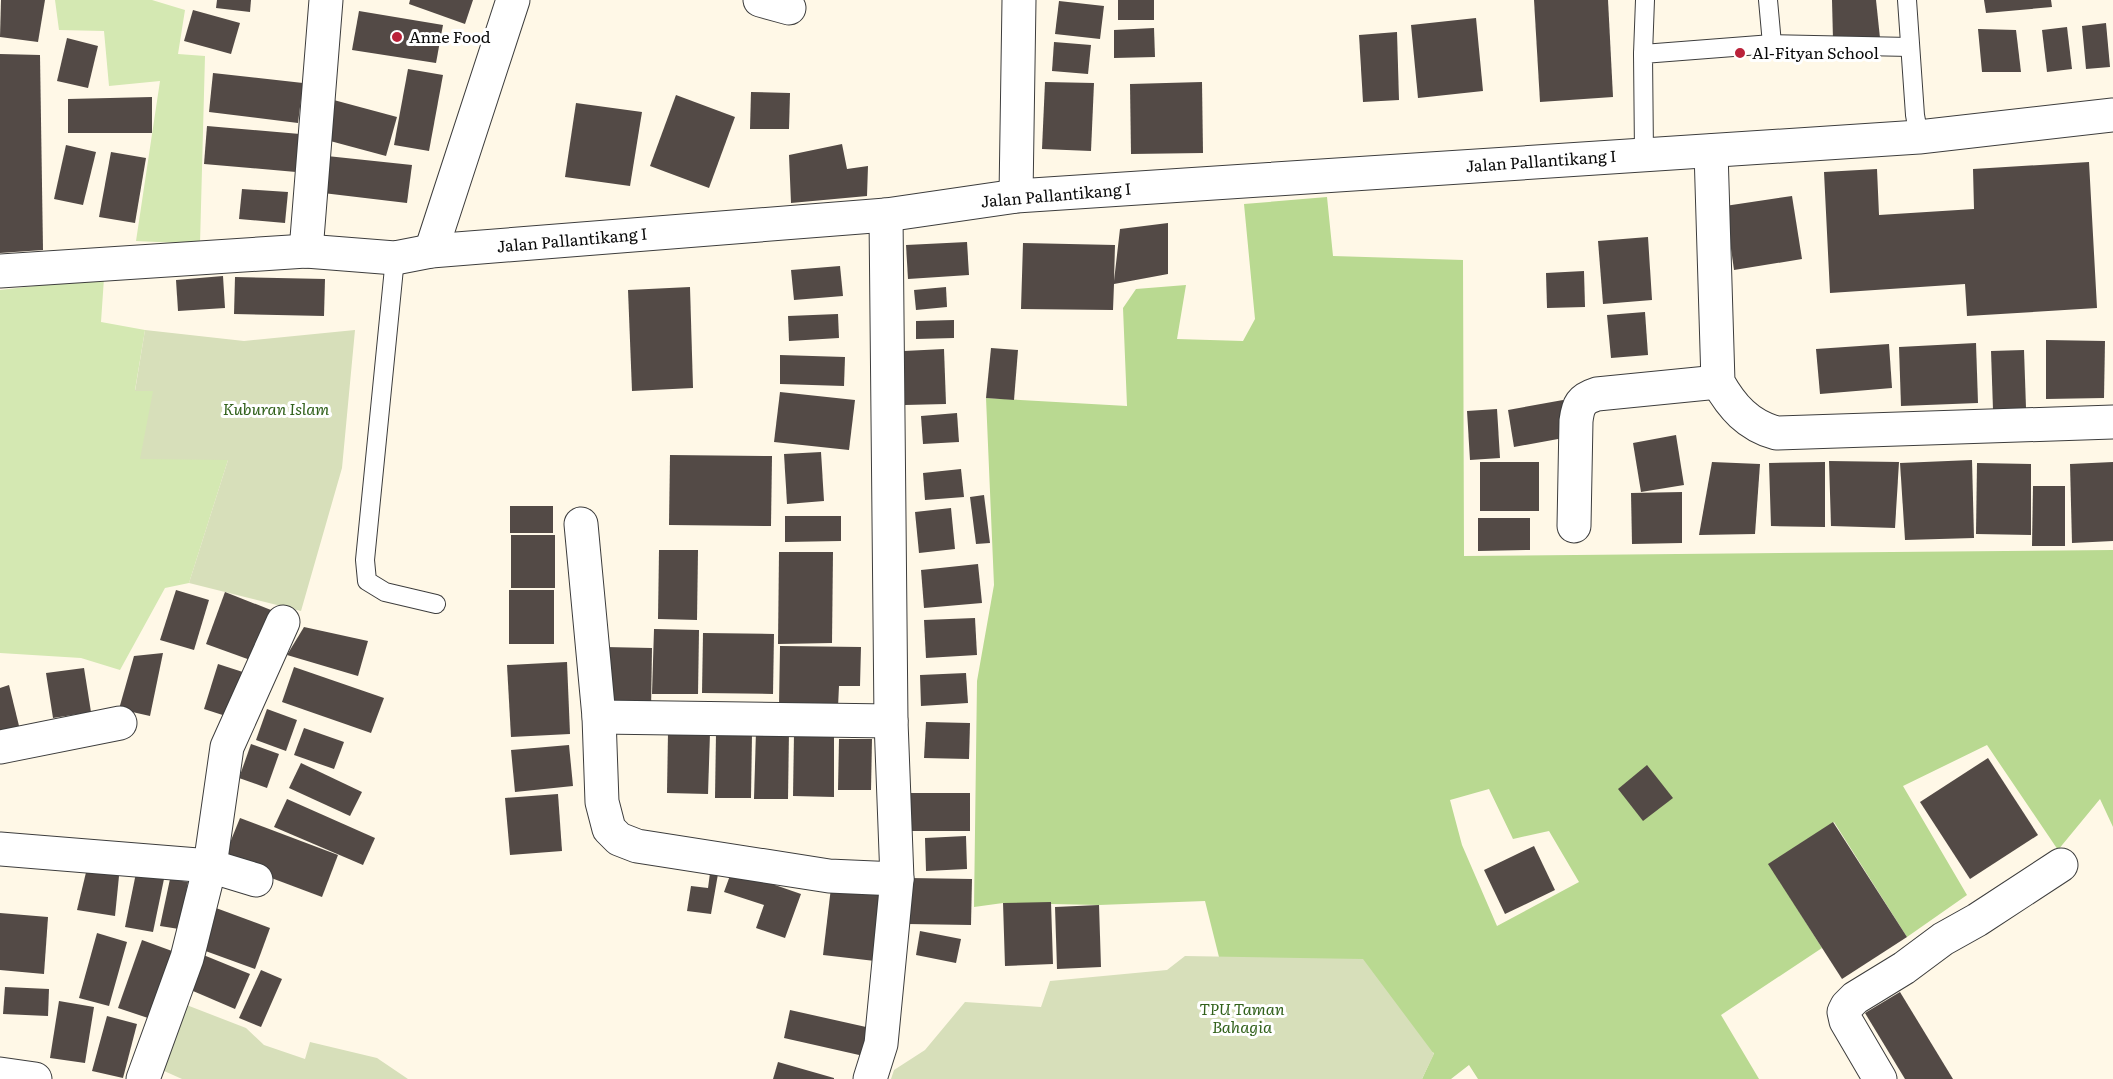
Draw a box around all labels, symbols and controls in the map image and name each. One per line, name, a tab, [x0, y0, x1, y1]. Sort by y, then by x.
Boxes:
place label: Anne Food	[409, 24, 491, 48]
marker: Anne Food	[390, 30, 404, 44]
place label: Al-Fityan School	[1752, 40, 1879, 64]
marker: Al-Fityan School	[1733, 46, 1747, 60]
street label: Jalan Pallantikang I	[1465, 143, 1617, 177]
street label: Jalan Pallantikang I	[979, 175, 1132, 213]
street label: Jalan Pallantikang I	[495, 220, 648, 258]
park label: Kuburan Islam	[223, 396, 329, 420]
park label: TPU Taman Bahagia	[1199, 996, 1285, 1038]

